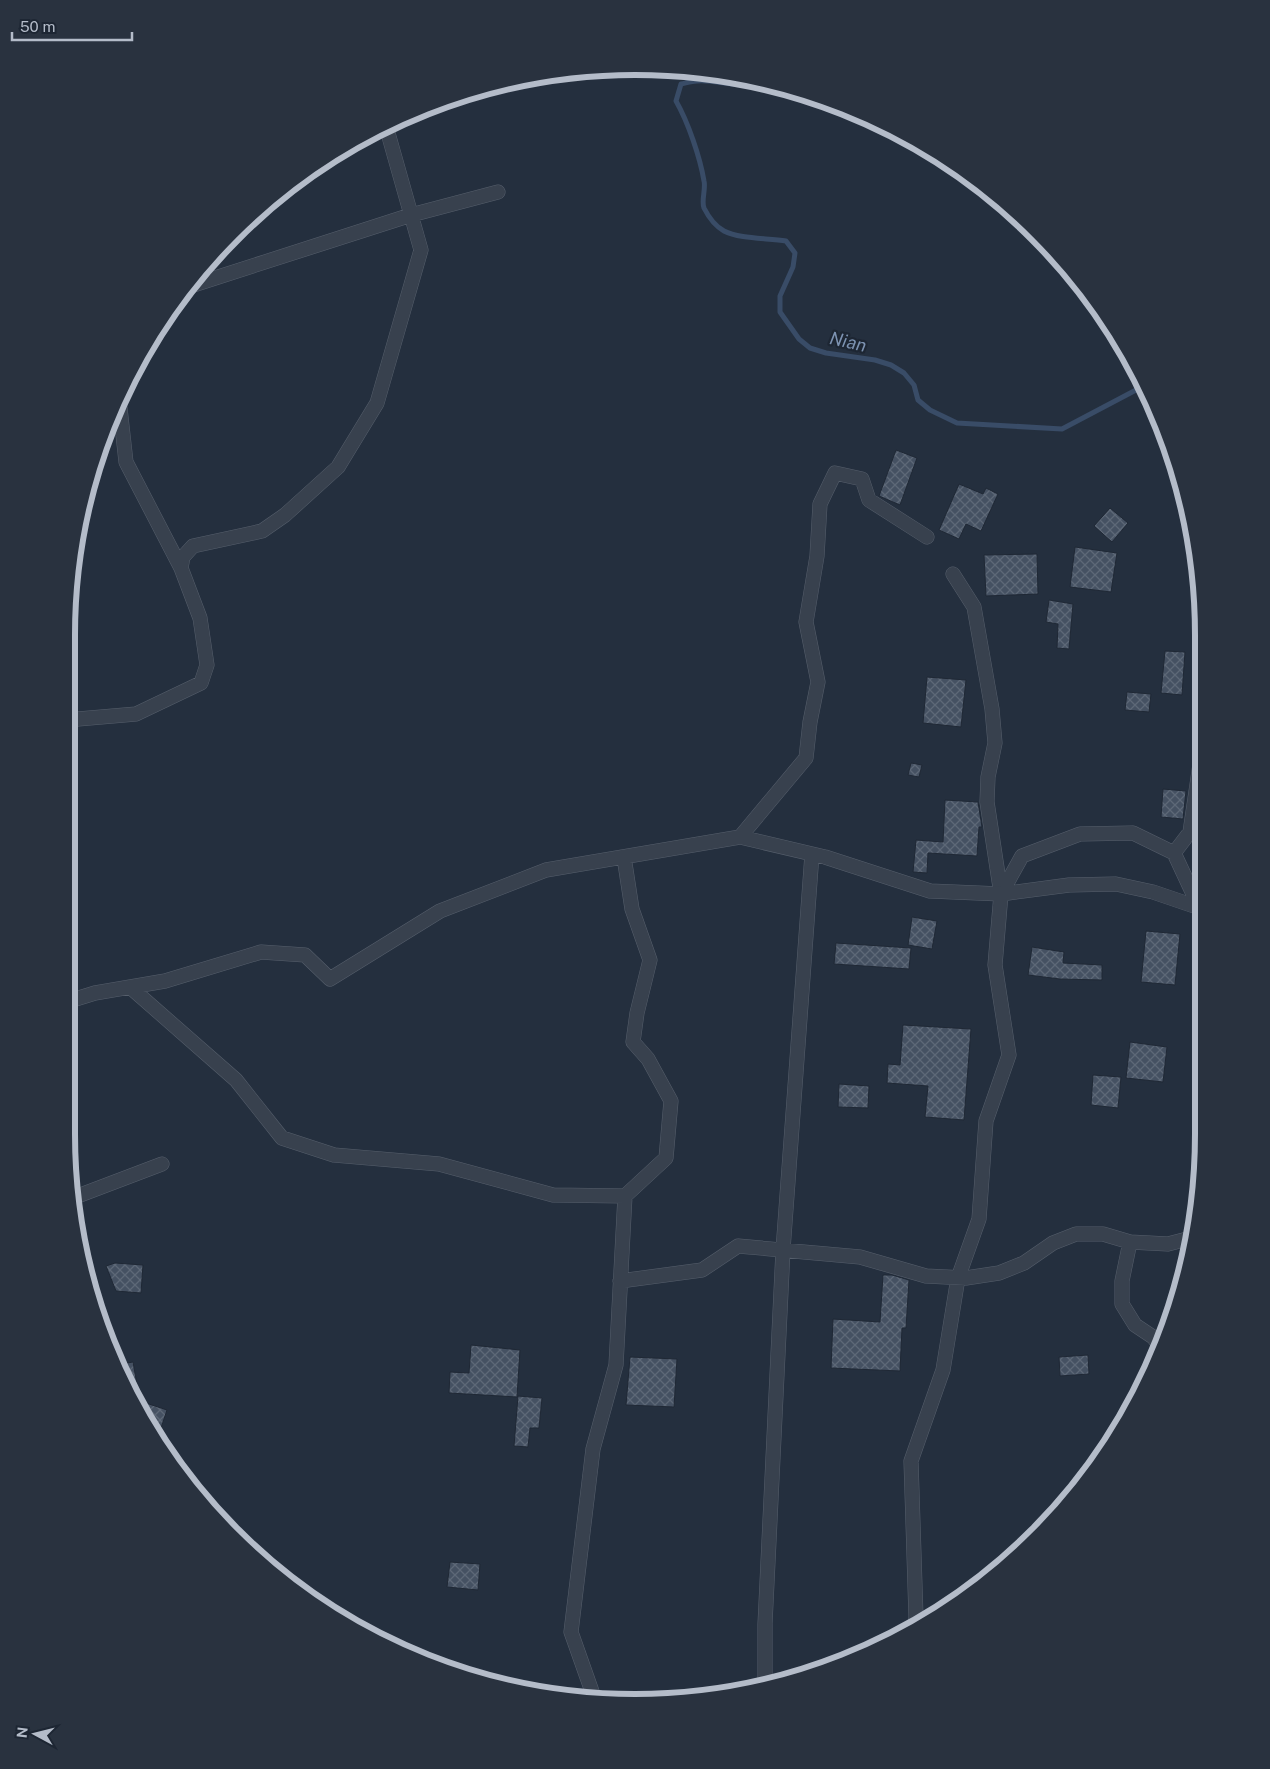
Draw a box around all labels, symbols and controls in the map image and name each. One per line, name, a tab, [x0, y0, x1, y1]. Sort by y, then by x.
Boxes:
scale bar	[12, 10, 132, 42]
text: 50 m	[20, 18, 55, 35]
water label: Nian	[828, 327, 869, 356]
north arrow	[10, 1709, 60, 1759]
text: N	[13, 1726, 31, 1739]

